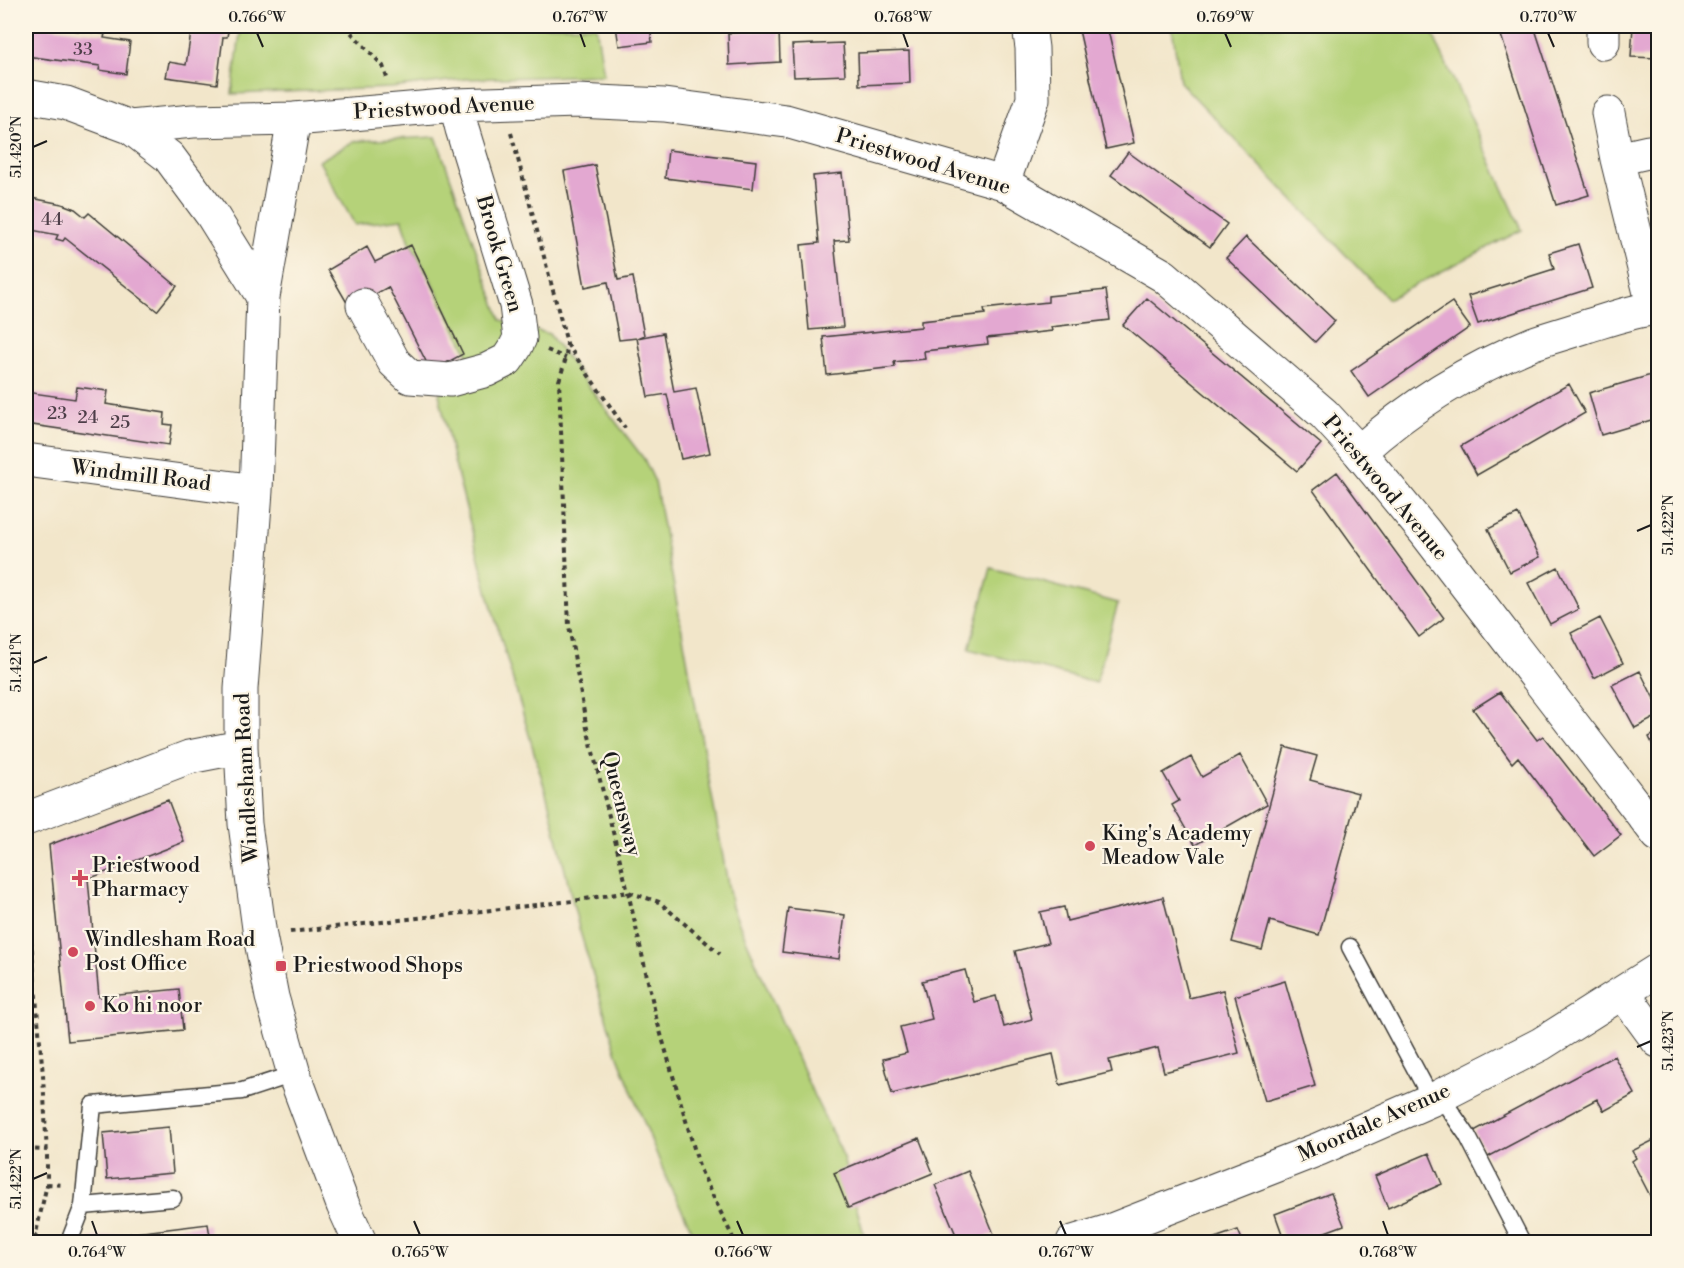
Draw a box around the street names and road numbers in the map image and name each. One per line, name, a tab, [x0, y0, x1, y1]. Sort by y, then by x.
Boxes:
street label: Priestwood Avenue	[353, 90, 535, 126]
street label: Priestwood Avenue	[832, 123, 1014, 201]
street label: Brook Green	[470, 191, 528, 316]
street label: Priestwood Avenue	[1317, 410, 1453, 566]
street label: Windmill Road	[69, 454, 212, 497]
street label: Windlesham Road	[230, 692, 264, 865]
street label: Queensway	[595, 749, 647, 860]
street label: Moordale Avenue	[1294, 1078, 1454, 1168]

